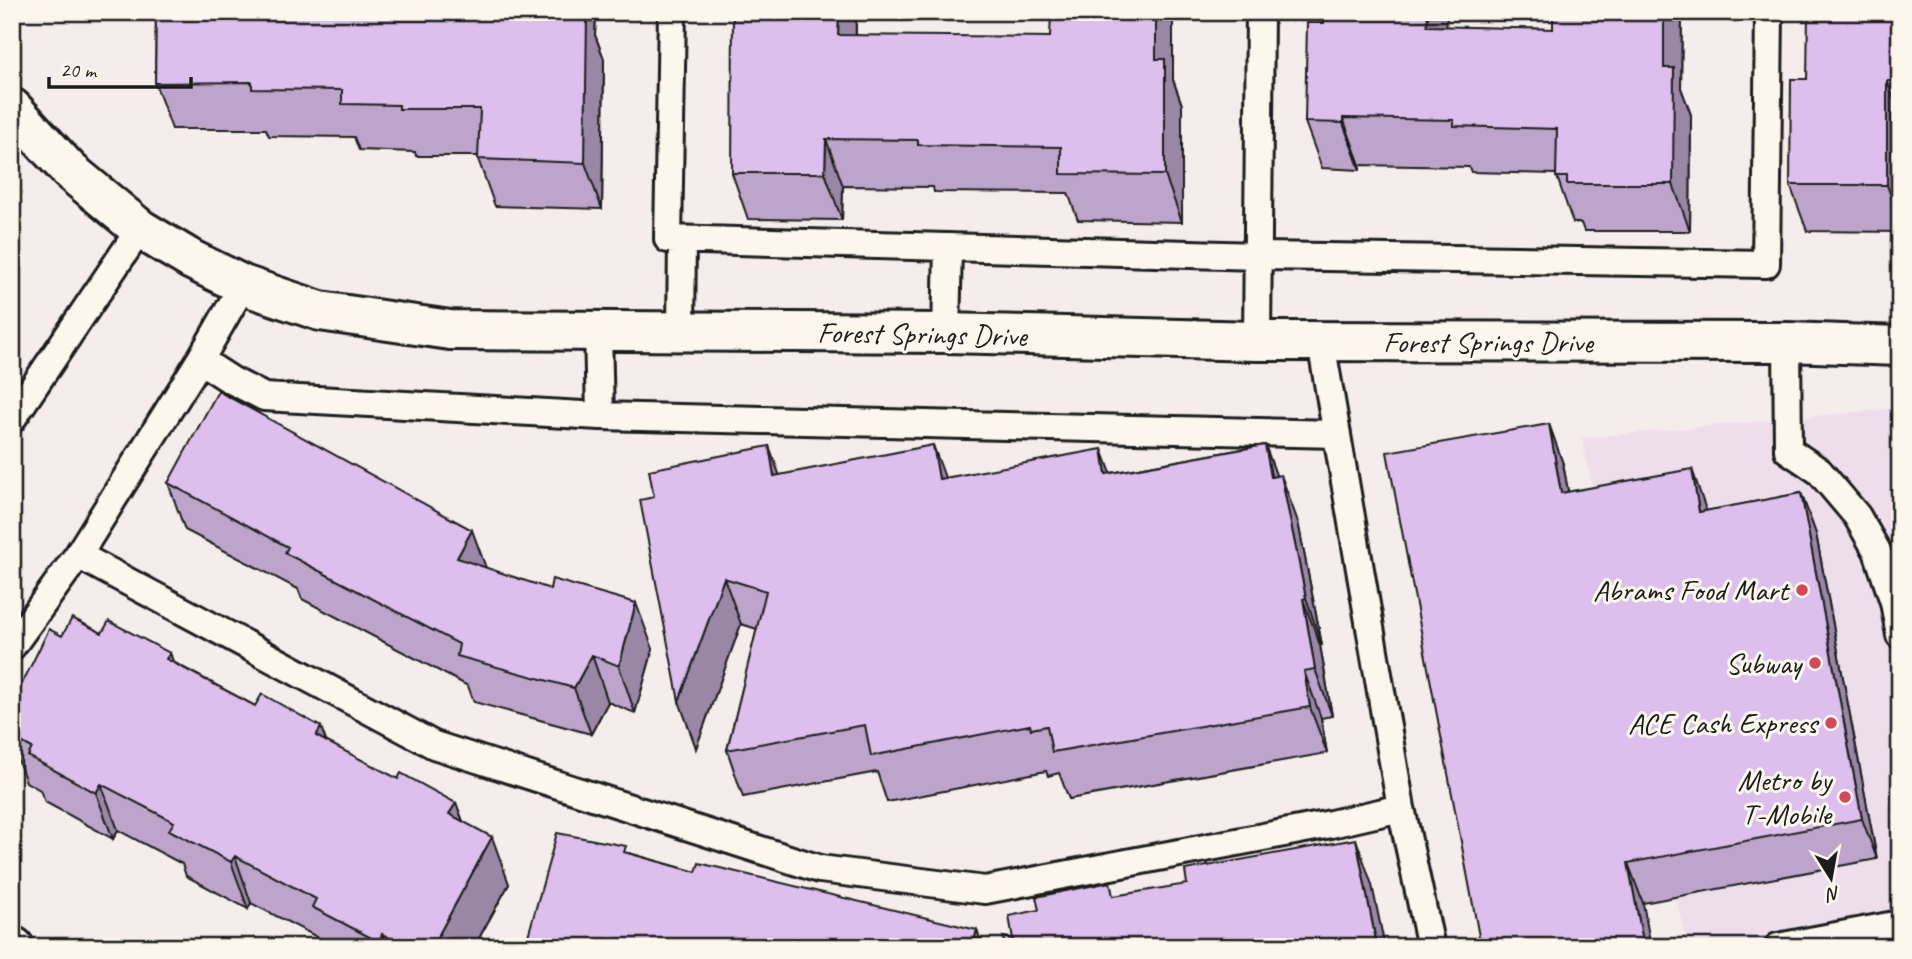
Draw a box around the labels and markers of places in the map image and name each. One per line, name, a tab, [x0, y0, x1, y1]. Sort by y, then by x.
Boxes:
place label: Abrams Food Mart	[1593, 571, 1791, 609]
marker: Abrams Food Mart	[1794, 582, 1810, 598]
place label: Subway	[1725, 644, 1804, 682]
marker: Subway	[1807, 655, 1823, 671]
place label: ACE Cash Express	[1628, 704, 1820, 742]
marker: ACE Cash Express	[1823, 715, 1839, 731]
place label: Metro by T-Mobile	[1738, 761, 1834, 833]
marker: Metro by T-Mobile	[1837, 789, 1853, 805]

